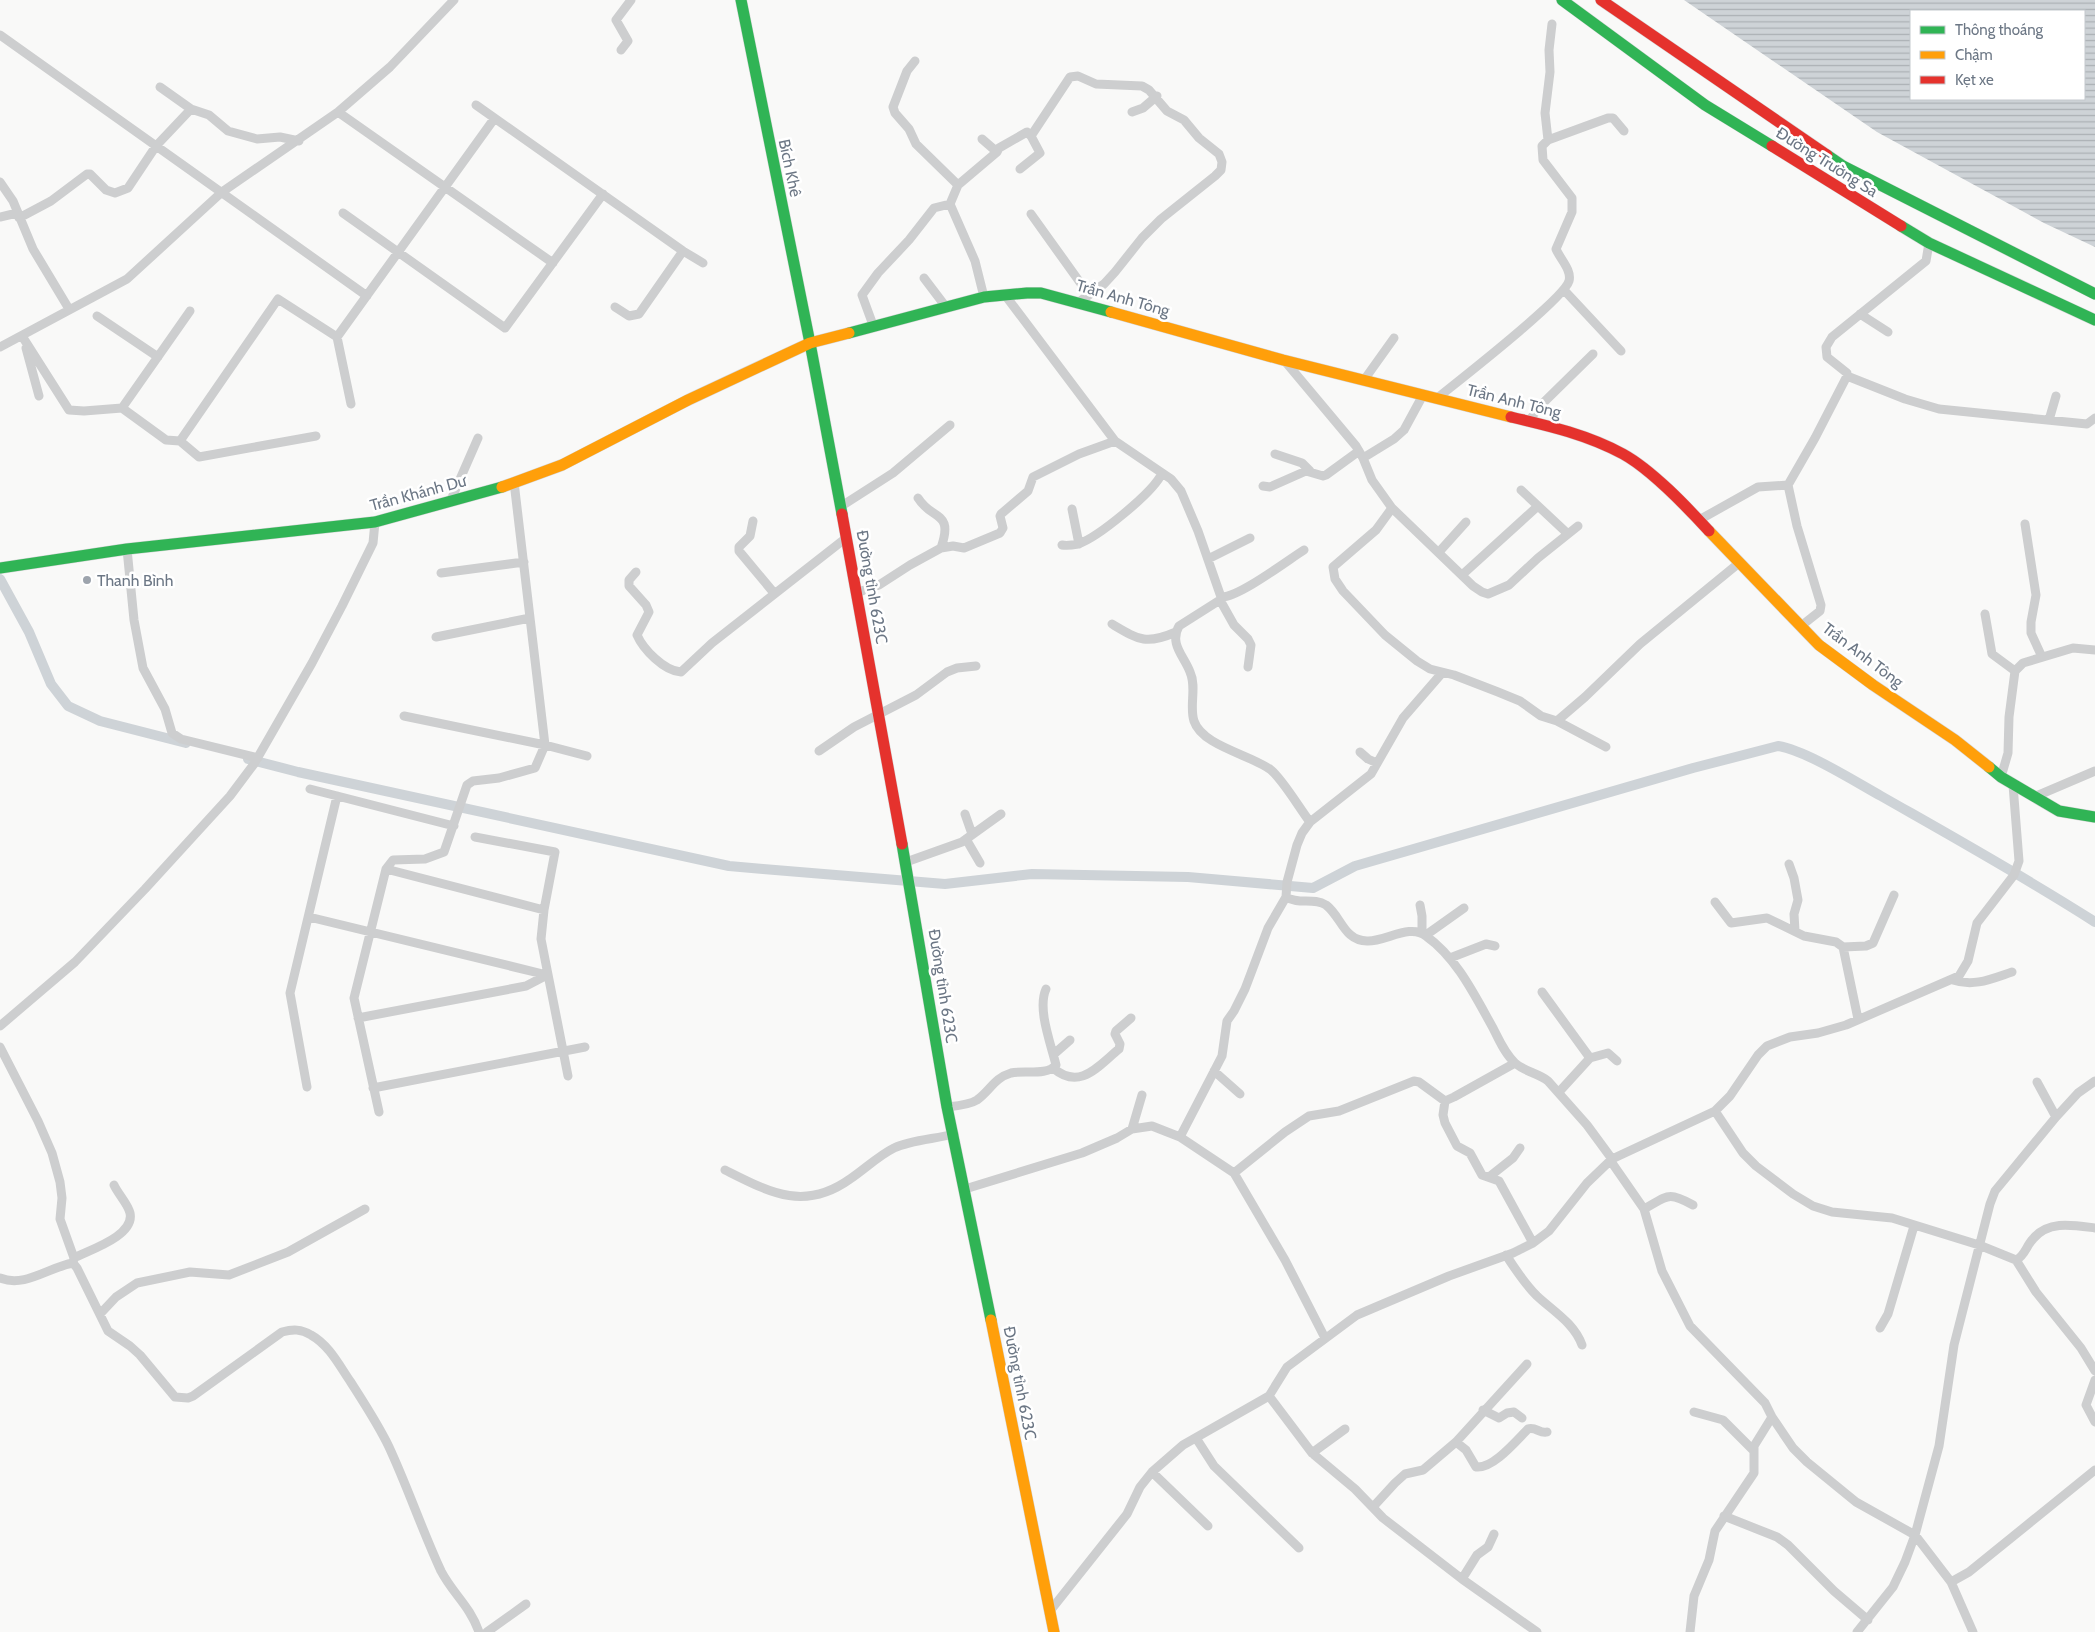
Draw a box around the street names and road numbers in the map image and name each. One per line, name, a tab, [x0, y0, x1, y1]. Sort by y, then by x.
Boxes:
street label: Đường Trường Sa	[1773, 123, 1882, 201]
street label: Bích Khê	[775, 138, 805, 198]
street label: Trần Anh Tông	[1074, 276, 1173, 321]
street label: Trần Anh Tông	[1465, 380, 1564, 422]
street label: Trần Khánh Dư	[368, 471, 470, 515]
street label: Đường tỉnh 623C	[853, 529, 891, 646]
street label: Trần Anh Tông	[1819, 618, 1908, 692]
street label: Đường tỉnh 623C	[925, 928, 961, 1045]
street label: Đường tỉnh 623C	[1000, 1325, 1040, 1442]

